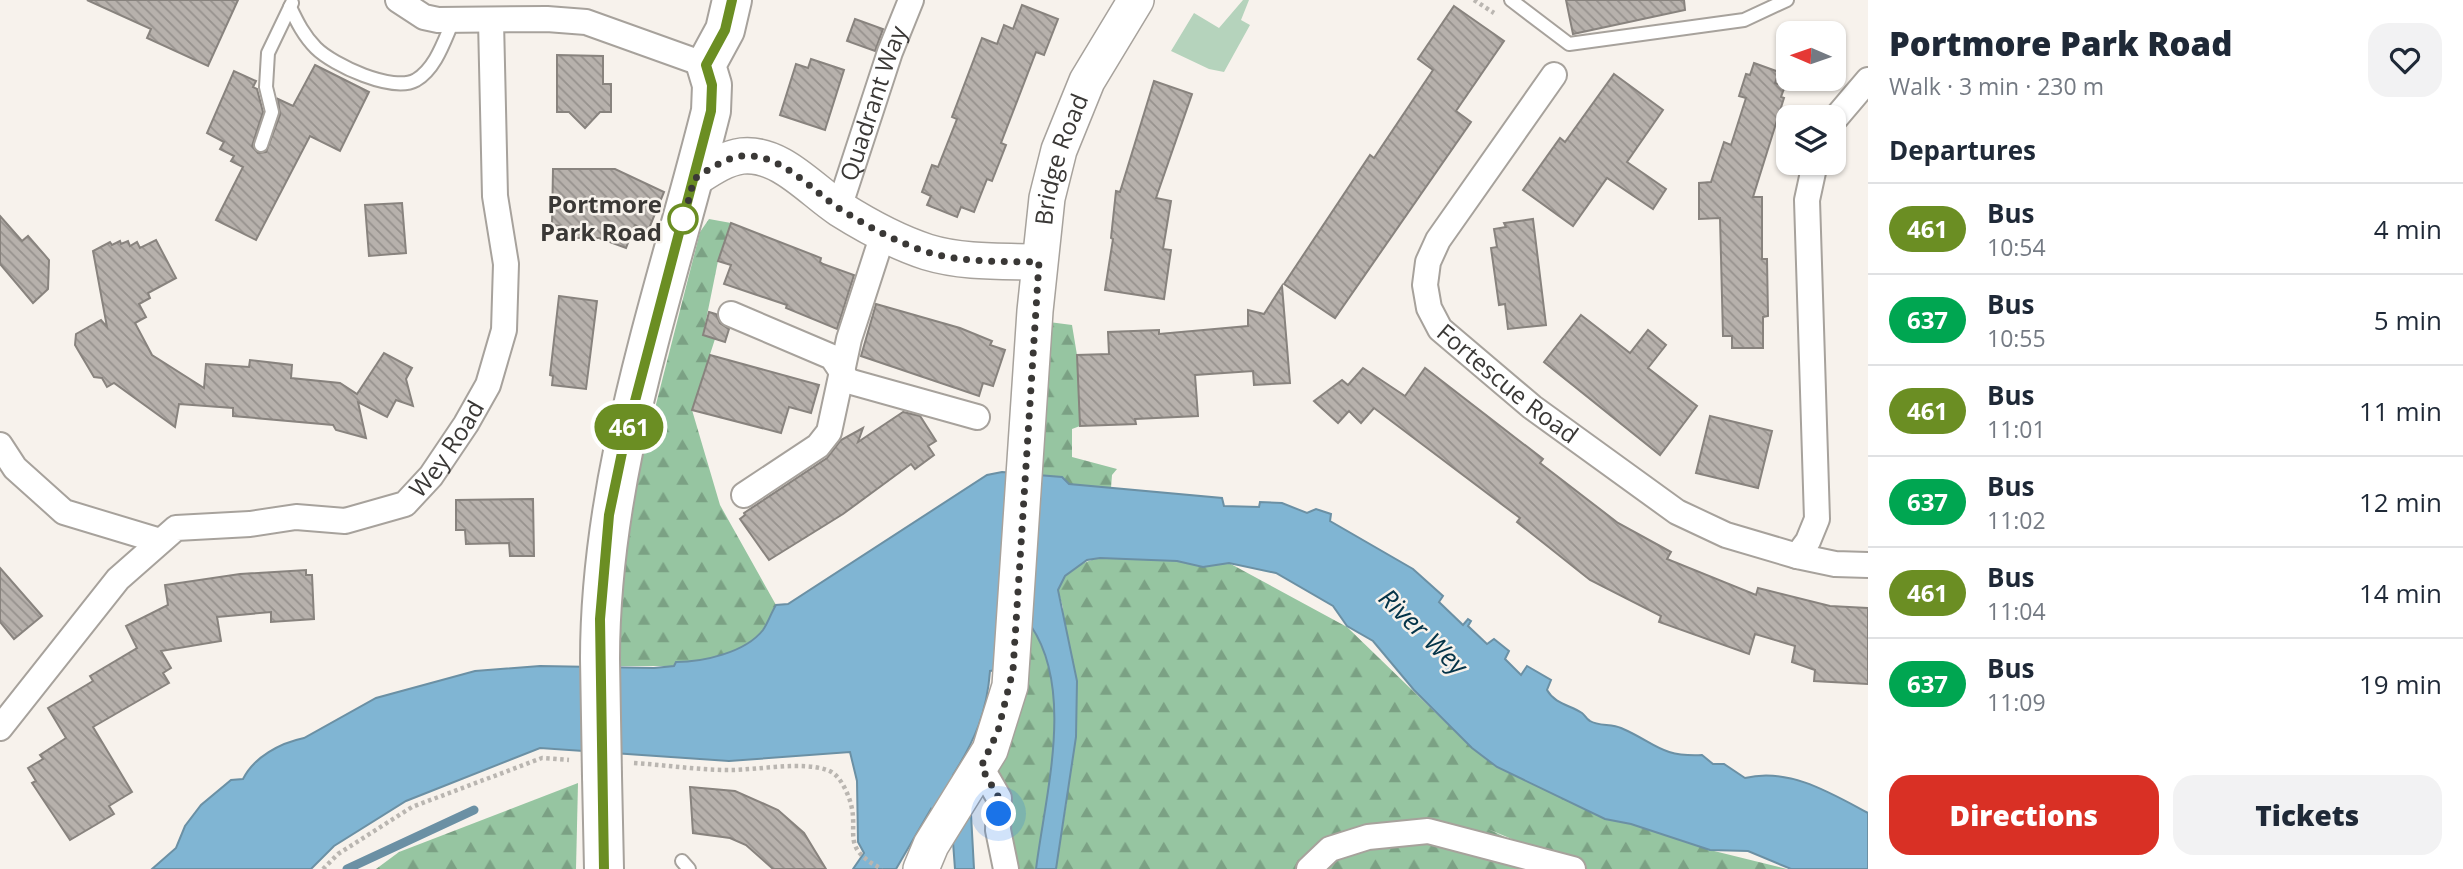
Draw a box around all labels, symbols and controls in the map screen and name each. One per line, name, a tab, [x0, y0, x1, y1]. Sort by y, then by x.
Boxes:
street label: Quadrant Way	[831, 20, 914, 185]
north arrow	[1776, 21, 1846, 91]
map controls	[1776, 21, 1846, 175]
text: Portmore Park Road	[1889, 21, 2232, 66]
button: heart	[2368, 23, 2442, 97]
text: Walk · 3 min · 230 m	[1889, 70, 2104, 102]
street label: Bridge Road	[1026, 88, 1095, 227]
button: layers	[1776, 105, 1846, 175]
text: Departures	[1889, 132, 2036, 168]
place label: Portmore Park Road	[540, 187, 662, 248]
text: Bus	[1987, 195, 2034, 231]
marker: Portmore Park Road	[668, 204, 698, 234]
text: 4 min	[2374, 211, 2442, 247]
text: 461	[1907, 212, 1948, 245]
text: 10:54	[1987, 231, 2046, 263]
text: Bus	[1987, 286, 2034, 322]
text: 5 min	[2374, 302, 2442, 338]
text: 637	[1907, 303, 1948, 336]
street label: Fortescue Road	[1430, 315, 1585, 450]
text: 10:55	[1987, 322, 2046, 354]
text: Bus	[1987, 377, 2034, 413]
text: 11 min	[2359, 393, 2442, 429]
street label: Wey Road	[401, 394, 491, 504]
text: 461	[1907, 394, 1948, 427]
line badge: 461	[589, 404, 669, 450]
text: 461	[608, 410, 650, 443]
text: 11:01	[1987, 413, 2046, 445]
text: Bus	[1987, 468, 2034, 504]
text: 12 min	[2359, 484, 2442, 520]
text: 637	[1907, 485, 1948, 518]
text: 11:02	[1987, 504, 2046, 536]
text: Bus	[1987, 559, 2034, 595]
text: 14 min	[2359, 575, 2442, 611]
text: 461	[1907, 576, 1948, 609]
water label: River Wey	[1371, 580, 1477, 684]
text: 11:04	[1987, 595, 2046, 627]
text: Bus	[1987, 650, 2034, 686]
text: 19 min	[2359, 666, 2442, 702]
text: 637	[1907, 667, 1948, 700]
text: 11:09	[1987, 686, 2046, 718]
button: Directions	[1889, 775, 2159, 855]
button: Tickets	[2173, 775, 2442, 855]
your location	[981, 796, 1016, 831]

